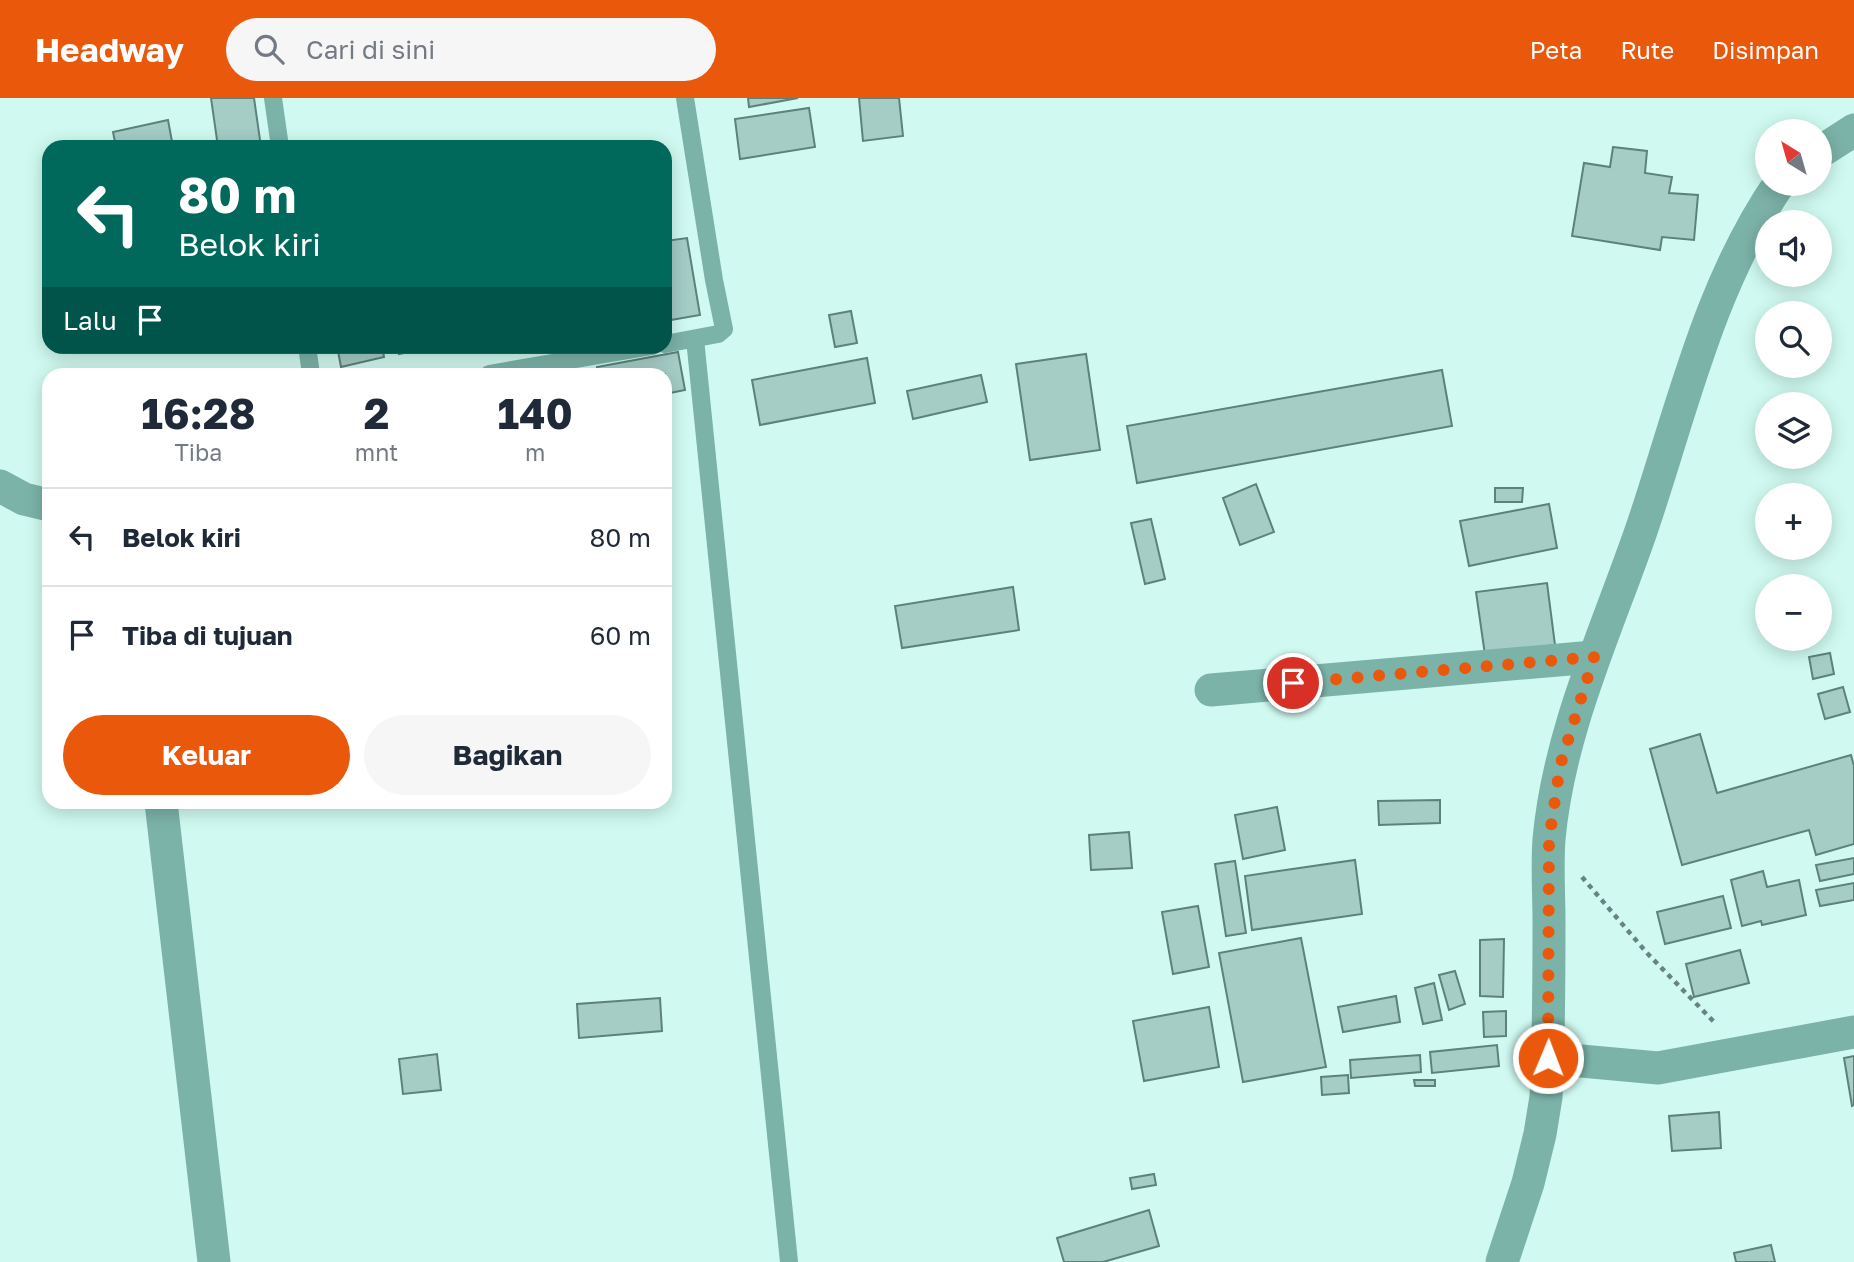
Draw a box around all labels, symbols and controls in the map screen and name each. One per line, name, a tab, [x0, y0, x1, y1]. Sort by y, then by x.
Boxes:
search box	[226, 18, 716, 81]
text: Headway	[35, 30, 184, 69]
icon: search	[250, 30, 288, 68]
text: Cari di sini	[306, 34, 435, 65]
text: Peta	[1530, 35, 1582, 64]
text: Rute	[1620, 35, 1674, 64]
text: Disimpan	[1712, 35, 1819, 64]
north arrow	[1755, 119, 1832, 196]
map controls	[1755, 119, 1832, 651]
text: 80 m	[178, 165, 296, 224]
icon: left	[63, 168, 154, 259]
button: sound	[1755, 210, 1832, 287]
text: Belok kiri	[178, 225, 321, 263]
icon: arrive	[131, 301, 169, 339]
button: search	[1755, 301, 1832, 378]
text: Lalu	[63, 305, 117, 336]
text: 16:28	[141, 388, 256, 438]
text: 2	[364, 388, 389, 438]
text: 140	[498, 388, 573, 438]
button: layers	[1755, 392, 1832, 469]
text: Tiba	[175, 438, 222, 466]
text: mnt	[355, 438, 398, 466]
text: m	[525, 438, 545, 466]
button: +	[1755, 483, 1832, 560]
icon: left	[63, 518, 101, 556]
text: Belok kiri	[122, 522, 241, 553]
text: 80 m	[590, 522, 651, 553]
button: −	[1755, 574, 1832, 651]
icon: arrive	[63, 616, 101, 654]
text: Tiba di tujuan	[122, 620, 292, 651]
text: 60 m	[590, 620, 651, 651]
pin	[1263, 653, 1323, 713]
icon: arrive	[1274, 664, 1312, 702]
button: Keluar	[63, 715, 350, 795]
button: Bagikan	[364, 715, 651, 795]
position arrow	[1511, 1021, 1585, 1095]

